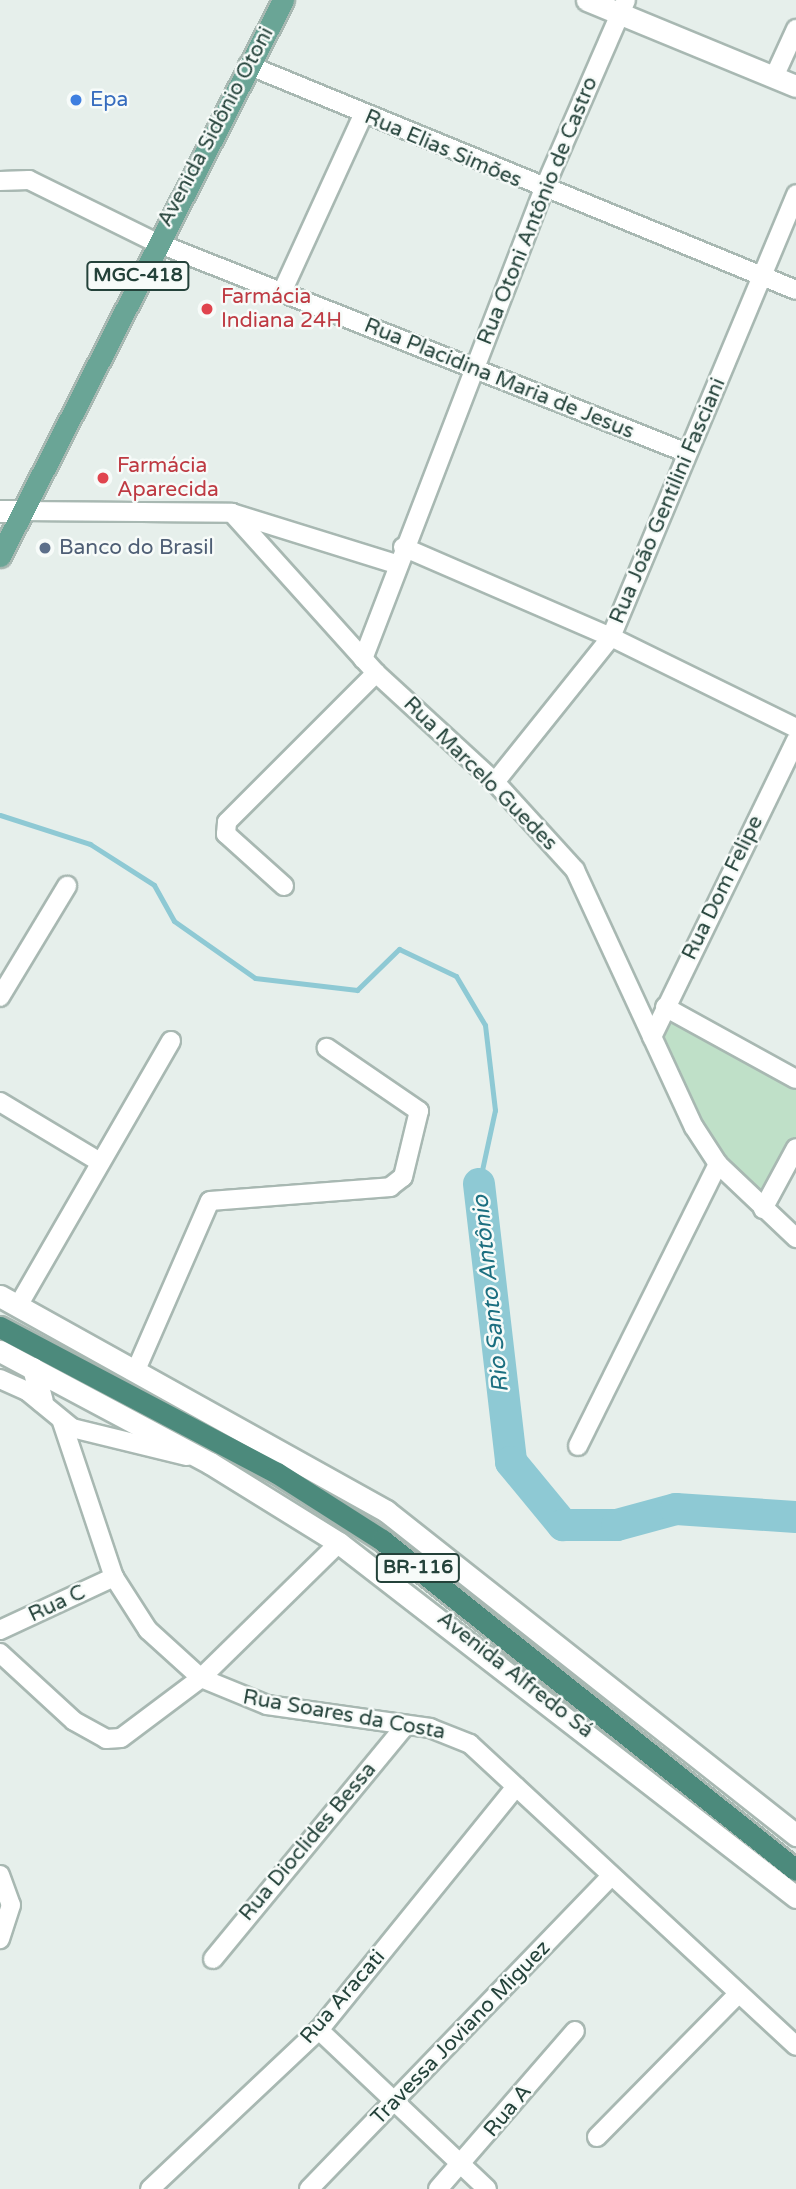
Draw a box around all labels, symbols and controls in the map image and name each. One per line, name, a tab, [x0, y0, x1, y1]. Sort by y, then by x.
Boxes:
street label: Avenida Sidônio Otoni	[153, 23, 279, 231]
street label: Rua Otoni Antônio de Castro	[473, 73, 603, 349]
place label: Epa	[90, 87, 128, 113]
marker: Epa	[68, 92, 84, 108]
street label: Rua Elias Simões	[361, 105, 525, 193]
road number: MGC-418	[86, 260, 190, 292]
place label: Farmácia Indiana 24H	[221, 284, 342, 334]
marker: Farmácia Indiana 24H	[199, 301, 215, 317]
street label: Rua Placidina Maria de Jesus	[360, 313, 638, 445]
street label: Rua João Gentilini Fasciani	[605, 374, 731, 628]
place label: Farmácia Aparecida	[117, 453, 219, 503]
marker: Farmácia Aparecida	[95, 470, 111, 486]
place label: Banco do Brasil	[59, 535, 214, 561]
marker: Banco do Brasil	[37, 540, 53, 556]
street label: Rua Marcelo Guedes	[398, 692, 562, 856]
street label: Rua Dom Felipe	[677, 812, 769, 964]
water label: Rio Santo Antônio	[467, 1194, 515, 1394]
road number: BR-116	[374, 1552, 462, 1584]
street label: Rua C	[25, 1580, 89, 1628]
street label: Avenida Alfredo Sá	[432, 1606, 598, 1744]
street label: Rua Soares da Costa	[241, 1685, 447, 1745]
street label: Rua Dioclides Bessa	[234, 1758, 382, 1926]
street label: Travessa Joviano Miguez	[366, 1935, 556, 2131]
street label: Rua Aracati	[295, 1945, 391, 2049]
street label: Rua A	[479, 2080, 537, 2142]

